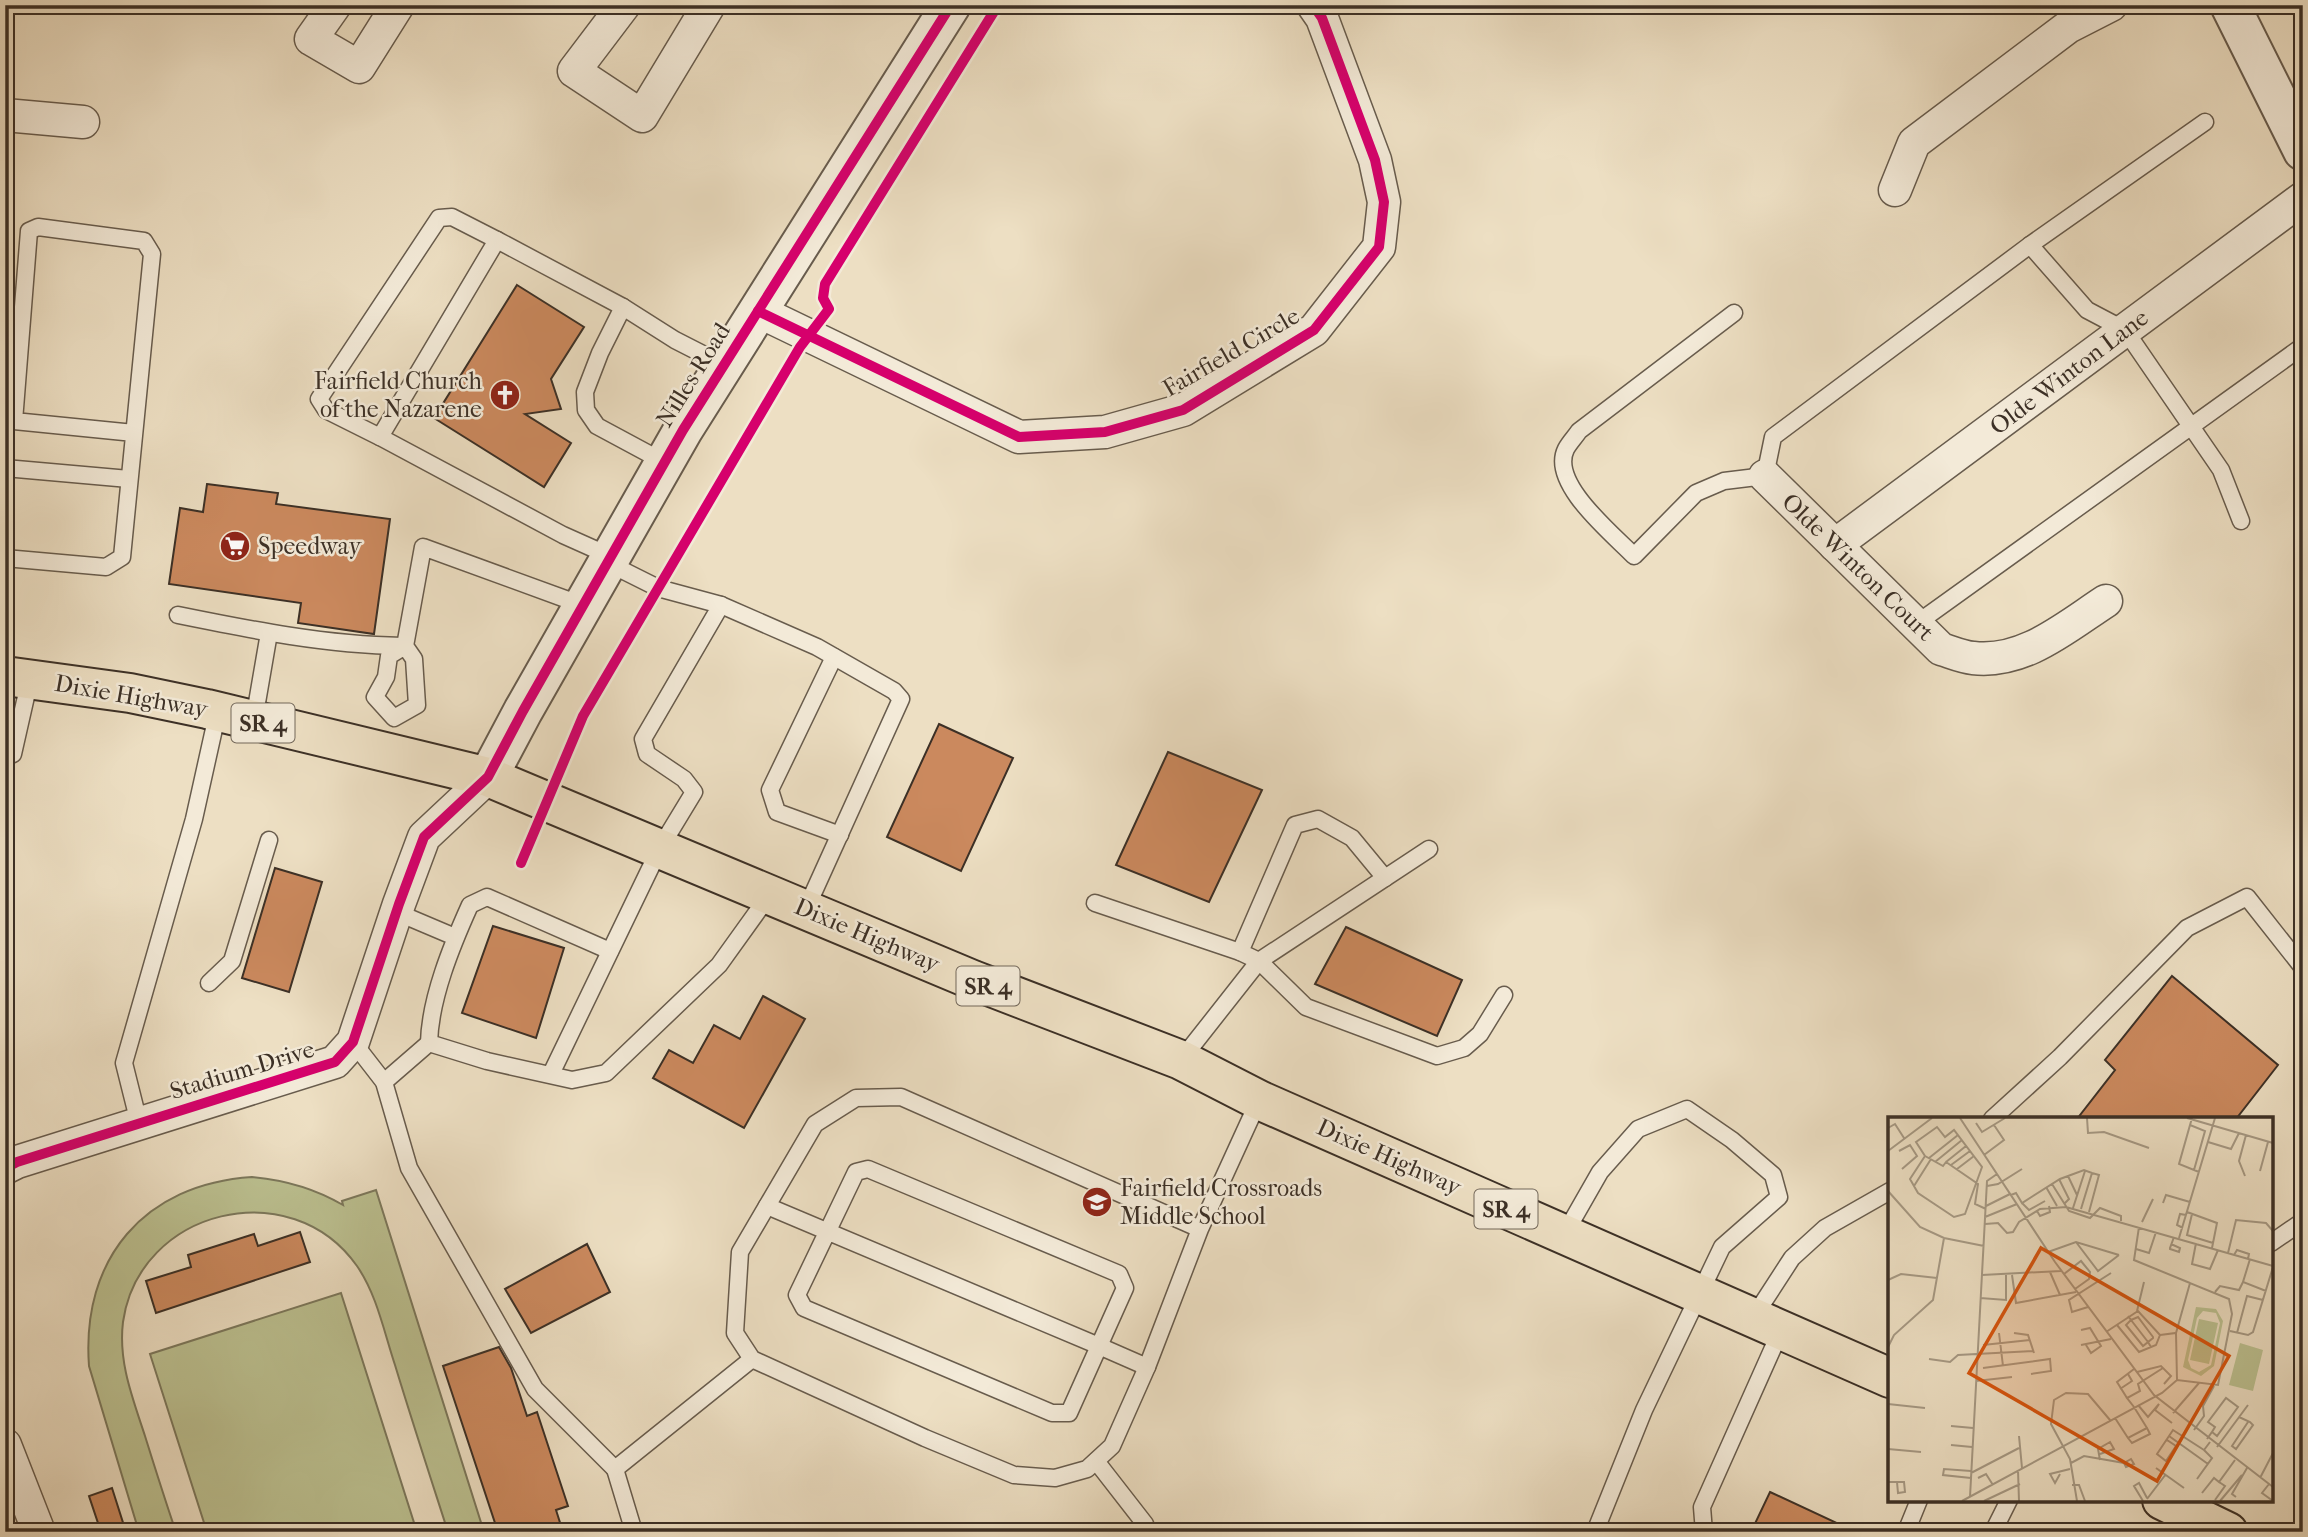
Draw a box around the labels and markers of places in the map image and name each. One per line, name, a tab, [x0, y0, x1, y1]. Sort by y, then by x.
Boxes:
place label: Fairfield Church of the Nazarene	[314, 367, 483, 423]
church icon: Fairfield Church of the Nazarene	[488, 378, 522, 412]
supermarket icon: Speedway	[218, 529, 252, 563]
place label: Speedway	[258, 532, 362, 560]
place label: Fairfield Crossroads Middle School	[1120, 1174, 1322, 1230]
school or university icon: Fairfield Crossroads Middle School	[1080, 1185, 1114, 1219]

